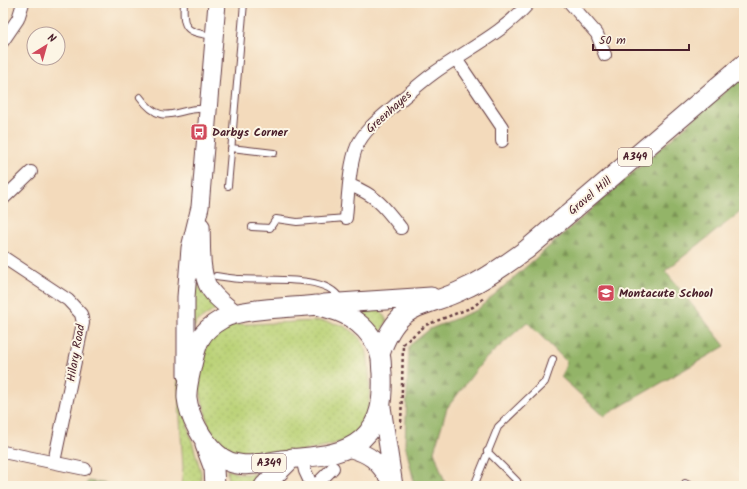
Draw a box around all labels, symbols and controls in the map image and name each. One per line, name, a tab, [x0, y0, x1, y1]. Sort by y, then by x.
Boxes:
north arrow	[26, 26, 66, 66]
scale bar	[593, 26, 689, 52]
text: N	[43, 30, 60, 48]
text: 50 m	[599, 31, 626, 50]
street label: Greenhayes	[362, 86, 416, 138]
bus stop icon: Darbys Corner	[189, 122, 209, 142]
place label: Darbys Corner	[212, 123, 288, 142]
road number: A349	[618, 148, 652, 166]
street label: Gravel Hill	[564, 172, 616, 220]
school or university icon: Montacute School	[596, 283, 616, 303]
place label: Montacute School	[619, 284, 714, 303]
street label: Hilary Road	[62, 322, 91, 383]
road number: A349	[252, 454, 286, 472]

